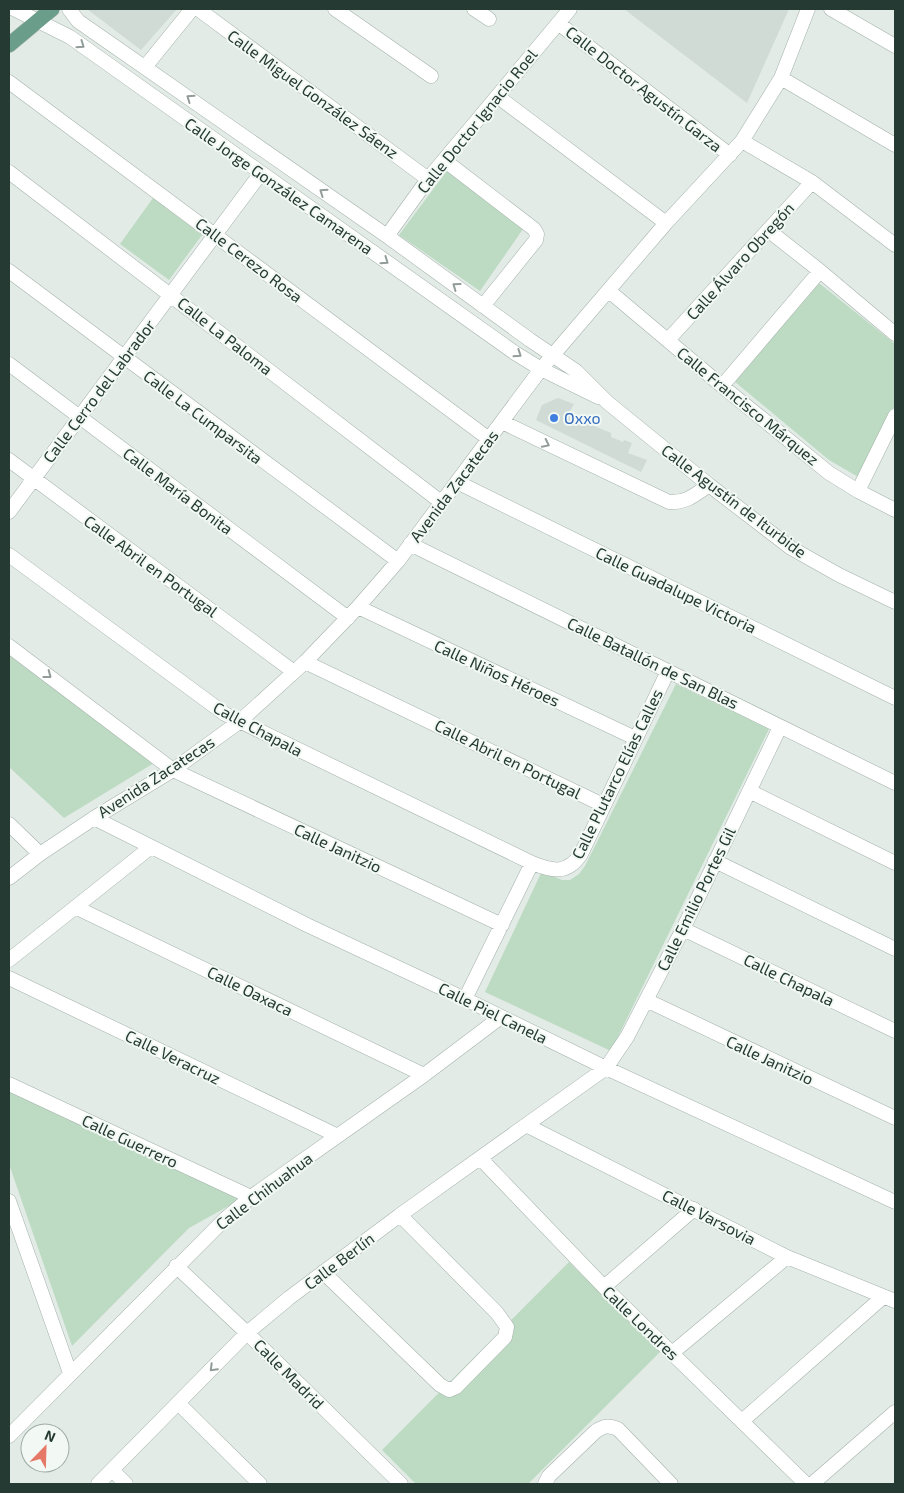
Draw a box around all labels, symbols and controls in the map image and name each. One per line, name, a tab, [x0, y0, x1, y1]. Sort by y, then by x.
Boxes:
street label: Calle Doctor Agustín Garza	[562, 22, 726, 155]
street label: Calle Miguel González Sáenz	[224, 25, 402, 162]
one-way arrow	[75, 40, 84, 48]
street label: Calle Doctor Ignacio Roel	[413, 45, 541, 197]
one-way arrow	[186, 95, 196, 104]
street label: Calle Jorge González Camarena	[182, 113, 377, 258]
one-way arrow	[319, 189, 329, 198]
street label: Calle Álvaro Obregón	[682, 198, 797, 323]
street label: Calle Cerezo Rosa	[192, 213, 306, 306]
one-way arrow	[379, 255, 389, 264]
one-way arrow	[452, 283, 461, 292]
street label: Calle La Paloma	[174, 293, 276, 378]
street label: Calle Cerro del Labrador	[39, 315, 159, 466]
street label: Calle Francisco Márquez	[674, 343, 823, 469]
one-way arrow	[513, 348, 522, 358]
street label: Calle La Cumparsita	[140, 366, 266, 467]
place label: Oxxo	[564, 408, 601, 427]
marker: Oxxo	[548, 412, 560, 424]
street label: Avenida Zacatecas	[405, 426, 502, 545]
one-way arrow	[541, 438, 550, 448]
street label: Calle Agustín de Iturbide	[658, 440, 810, 561]
street label: Calle María Bonita	[120, 443, 237, 538]
street label: Calle Abril en Portugal	[81, 511, 222, 621]
street label: Calle Guadalupe Victoria	[593, 542, 760, 637]
street label: Calle Batallón de San Blas	[564, 613, 742, 712]
street label: Calle Niños Héroes	[431, 635, 563, 710]
one-way arrow	[42, 669, 52, 678]
street label: Calle Plutarco Elías Calles	[567, 686, 666, 862]
street label: Calle Chapala	[210, 697, 306, 760]
street label: Calle Abril en Portugal	[432, 715, 585, 802]
street label: Avenida Zacatecas	[94, 732, 218, 821]
street label: Calle Janitzio	[292, 819, 385, 876]
street label: Calle Emilio Portes Gil	[652, 823, 739, 974]
street label: Calle Chapala	[741, 949, 838, 1010]
street label: Calle Oaxaca	[204, 962, 296, 1019]
street label: Calle Piel Canela	[436, 978, 551, 1047]
street label: Calle Veracruz	[122, 1025, 224, 1088]
street label: Calle Janitzio	[724, 1031, 817, 1088]
street label: Calle Guerrero	[79, 1110, 181, 1171]
street label: Calle Chihuahua	[212, 1148, 316, 1233]
street label: Calle Varsovia	[659, 1185, 759, 1248]
street label: Calle Berlín	[300, 1228, 377, 1293]
street label: Calle Londres	[599, 1282, 683, 1364]
street label: Calle Madrid	[250, 1335, 328, 1413]
one-way arrow	[210, 1362, 219, 1371]
north arrow	[20, 1423, 70, 1473]
text: N	[42, 1426, 58, 1445]

